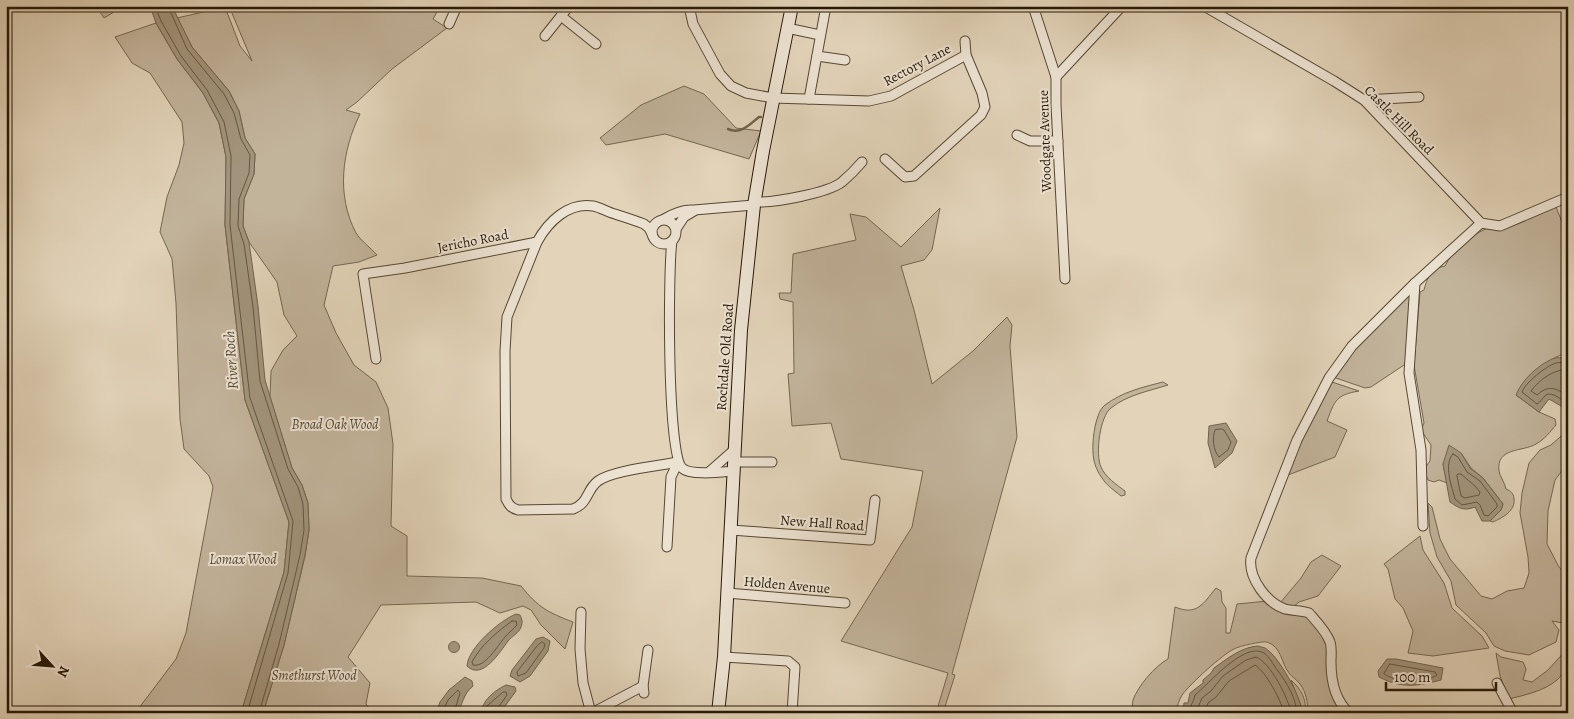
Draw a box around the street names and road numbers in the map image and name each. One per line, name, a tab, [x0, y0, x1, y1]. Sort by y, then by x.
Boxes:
street label: Rectory Lane	[880, 39, 954, 91]
street label: Castle Hill Road	[1360, 81, 1438, 159]
street label: Woodgate Avenue	[1034, 90, 1056, 193]
street label: Jericho Road	[436, 225, 511, 257]
street label: Rochdale Old Road	[712, 302, 738, 411]
street label: New Hall Road	[779, 511, 865, 535]
street label: Holden Avenue	[743, 572, 831, 598]

